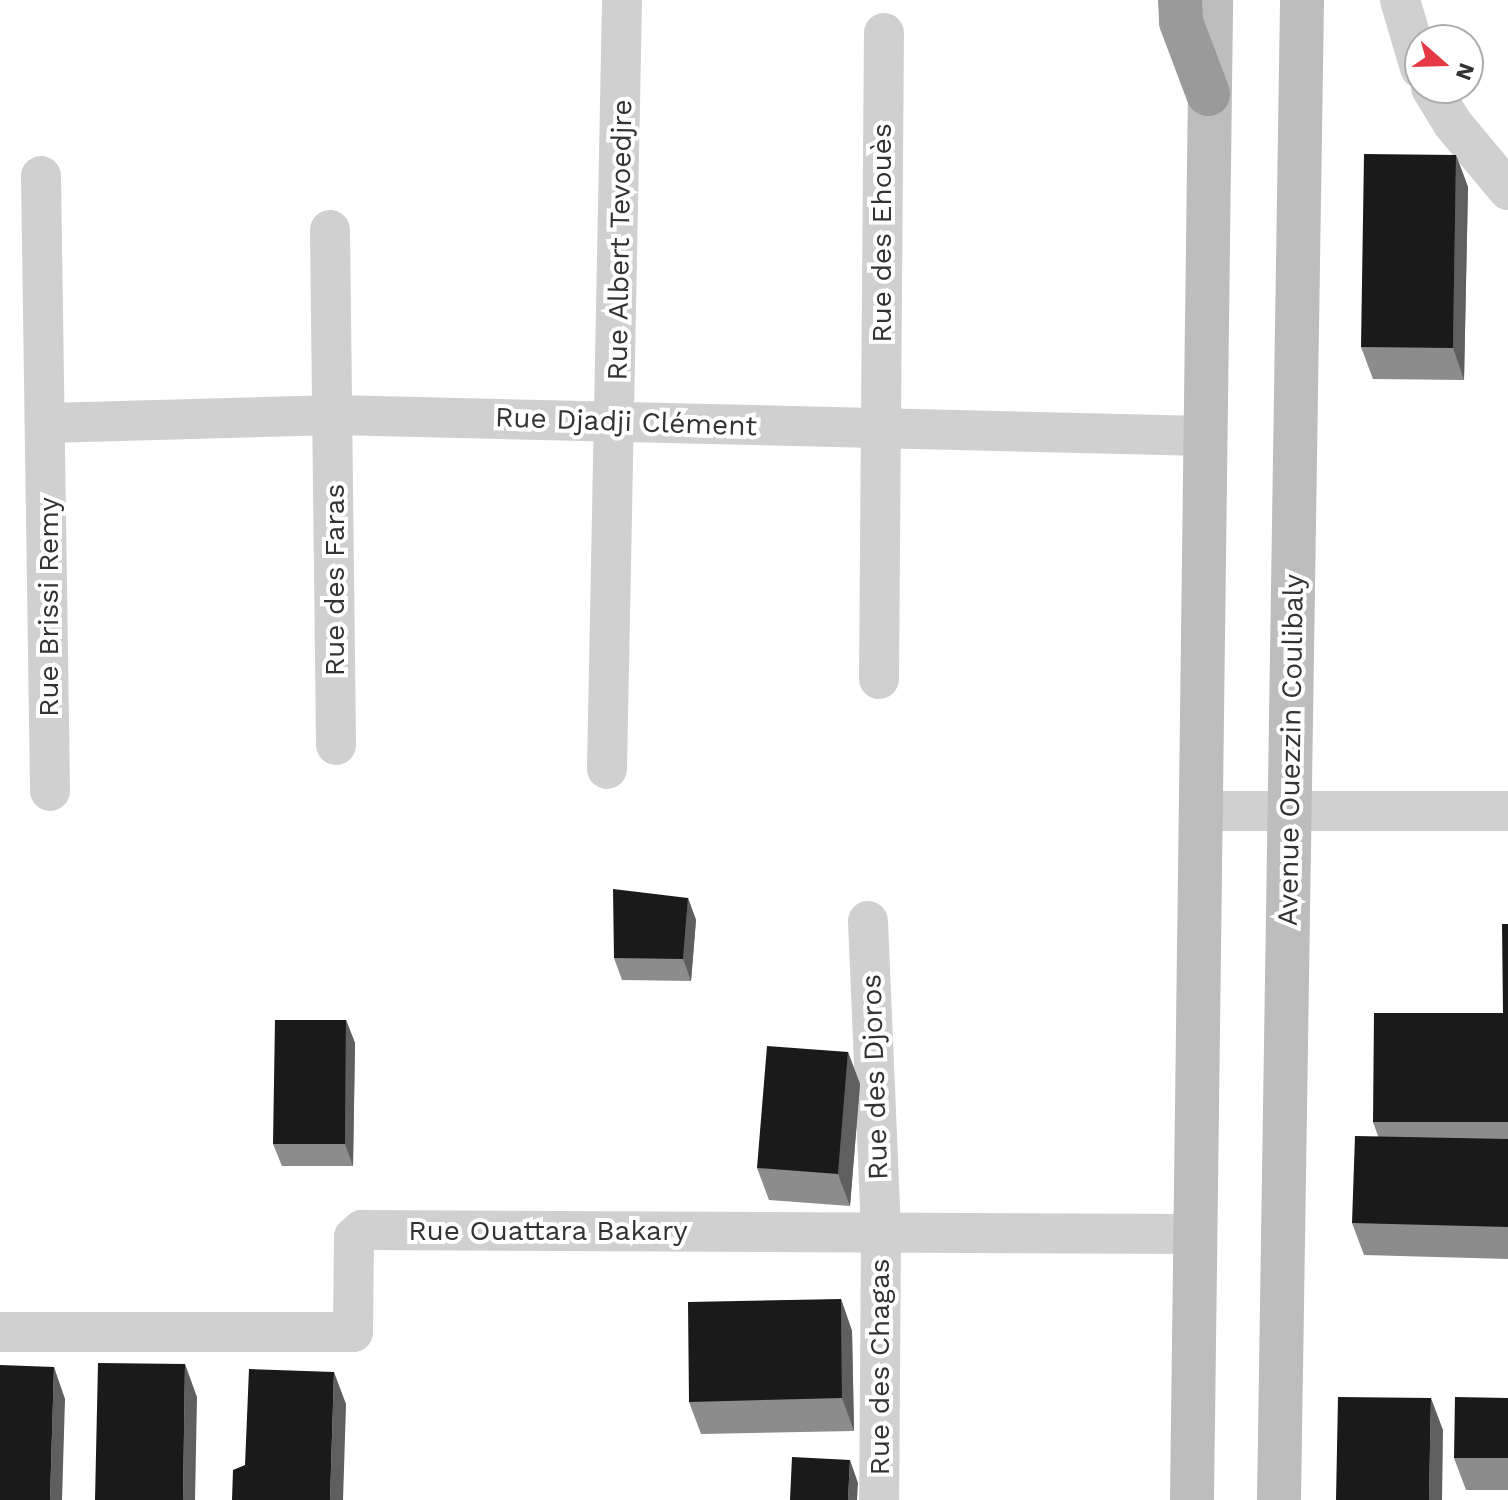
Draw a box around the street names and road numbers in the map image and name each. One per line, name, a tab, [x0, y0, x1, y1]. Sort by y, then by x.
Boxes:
street label: Rue Albert Tevoedjre	[601, 98, 639, 382]
street label: Rue des Ehouès	[865, 123, 899, 343]
street label: Rue Djadji Clément	[494, 401, 758, 443]
street label: Rue des Faras	[318, 484, 352, 676]
street label: Rue Brissi Remy	[32, 497, 66, 717]
street label: Avenue Ouezzin Coulibaly	[1271, 574, 1311, 926]
street label: Rue des Djoros	[855, 973, 895, 1181]
street label: Rue Ouattara Bakary	[408, 1214, 688, 1248]
street label: Rue des Chagas	[863, 1258, 897, 1476]

